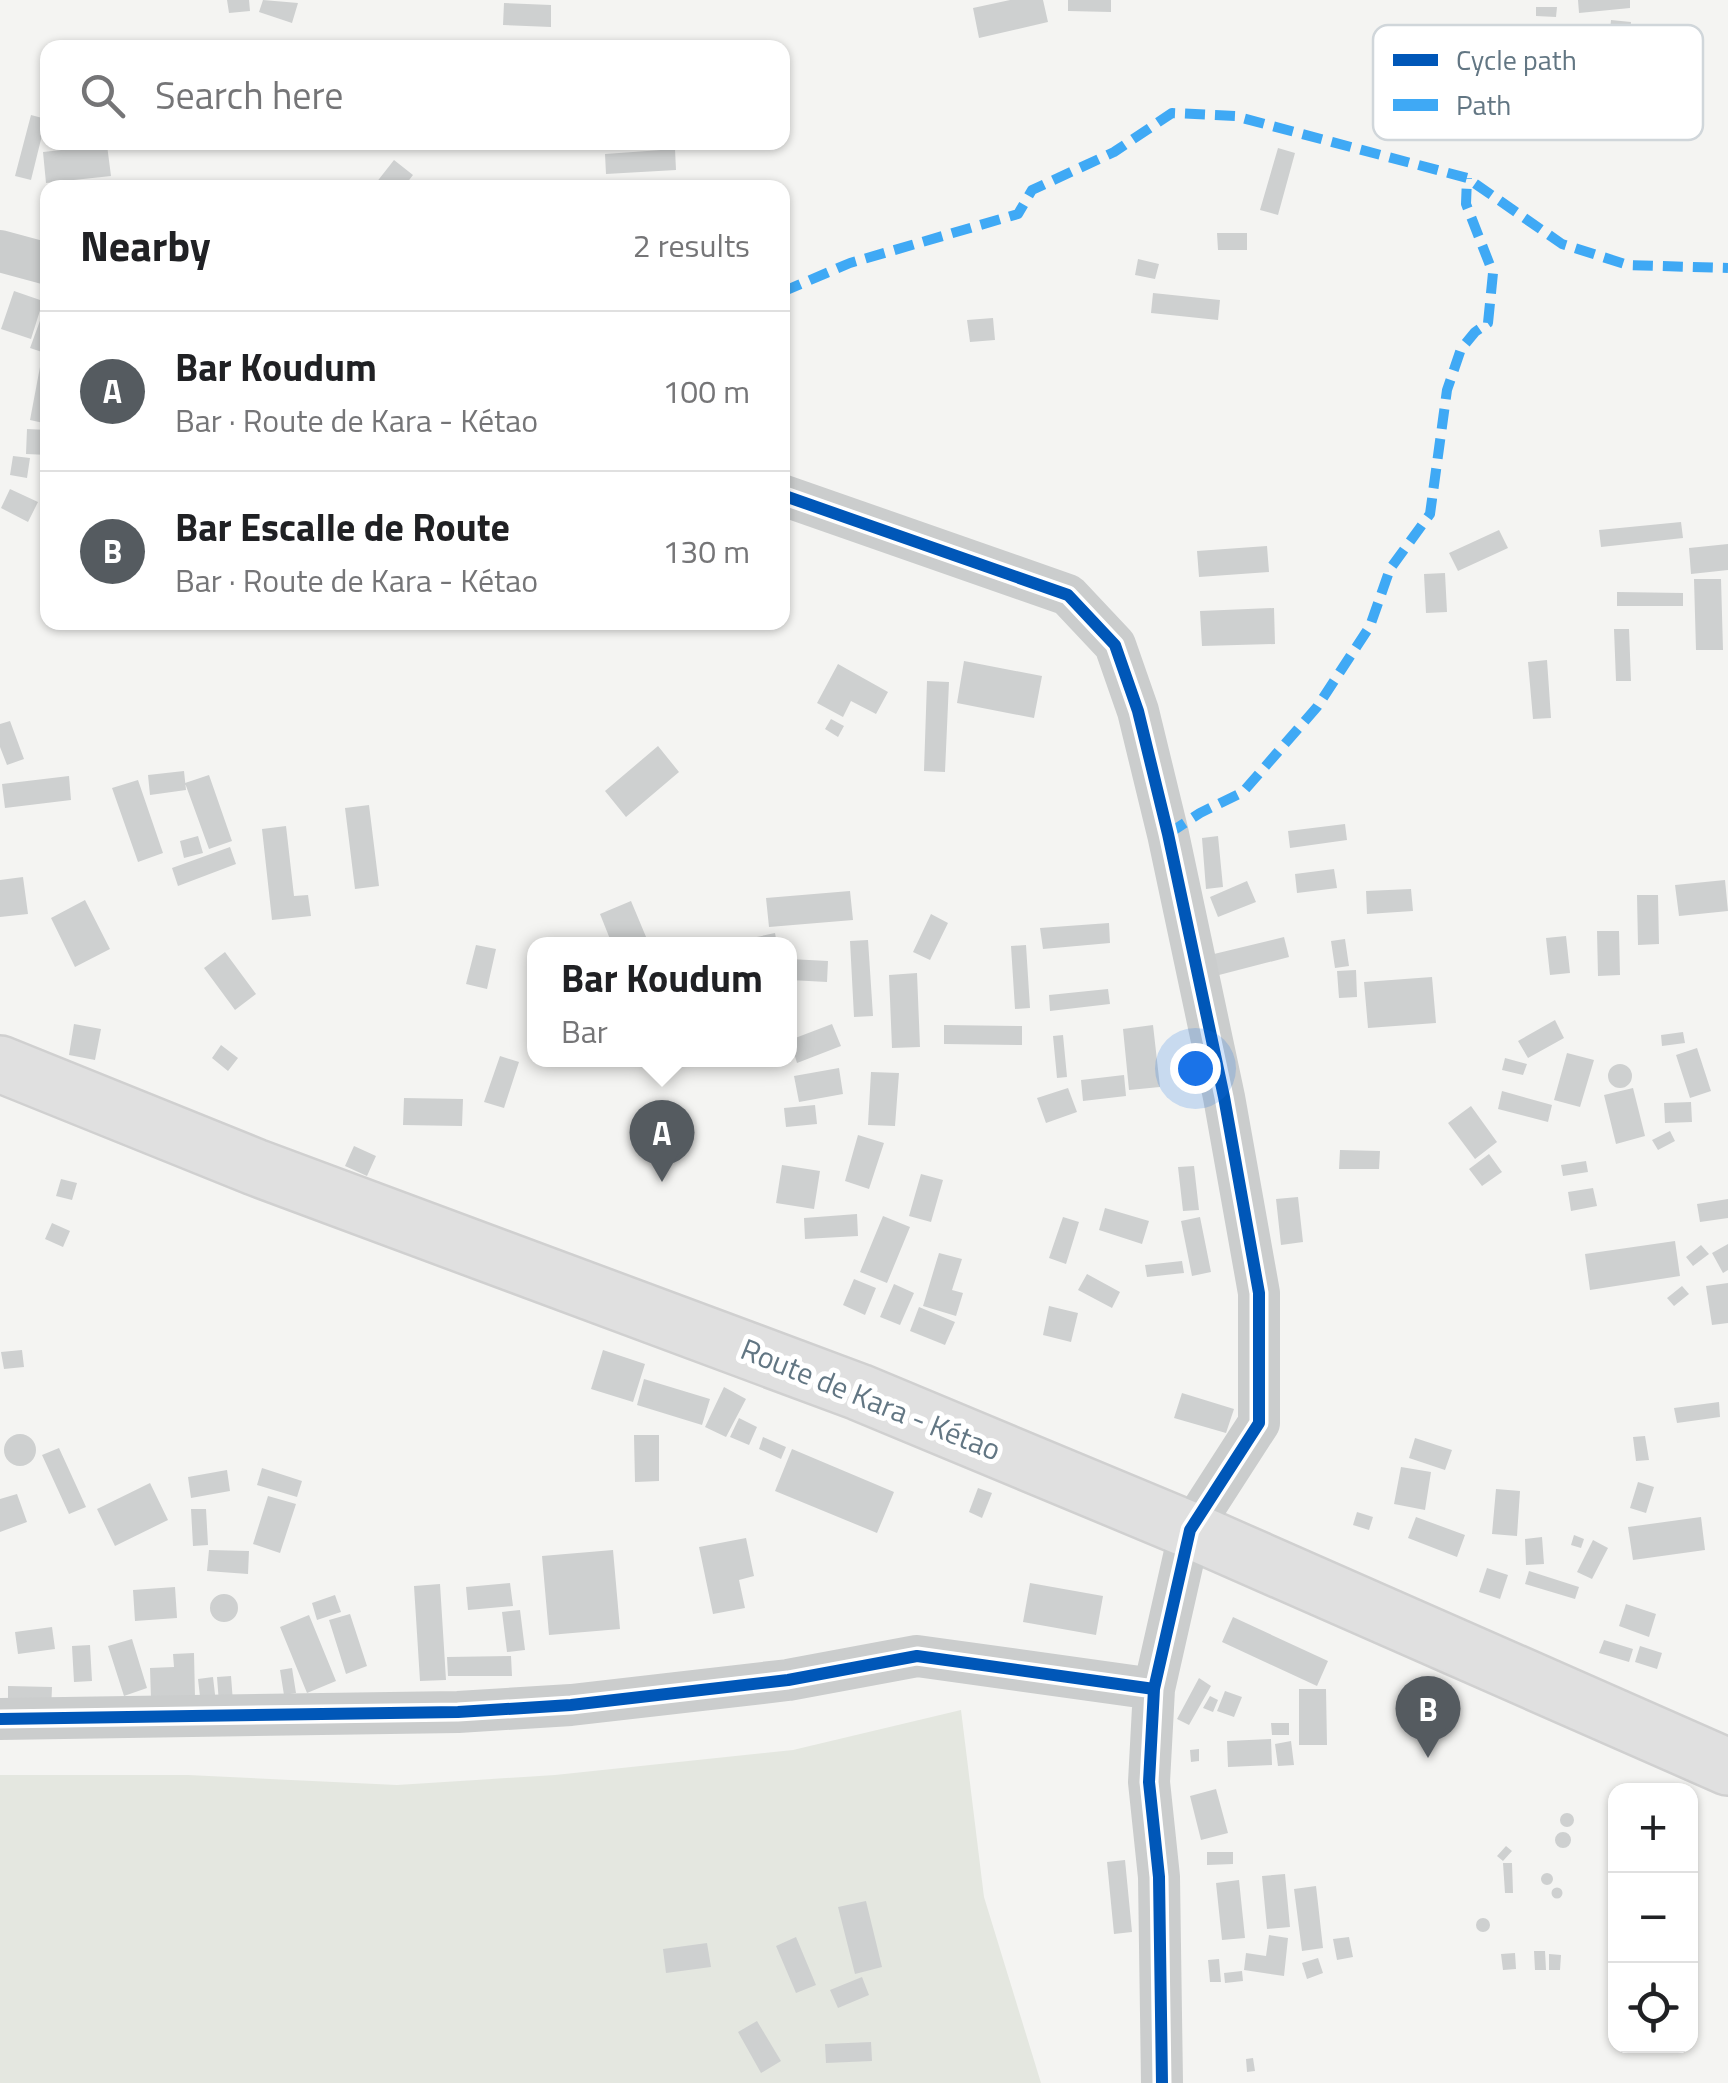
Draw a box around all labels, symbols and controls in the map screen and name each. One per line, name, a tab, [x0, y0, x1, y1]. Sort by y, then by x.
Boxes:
legend	[1373, 25, 1703, 140]
text: Cycle path	[1456, 38, 1577, 81]
search box	[40, 40, 790, 150]
text: Search here	[155, 66, 343, 124]
icon: search	[75, 68, 130, 123]
text: Path	[1456, 83, 1511, 126]
text: Nearby	[80, 213, 211, 277]
text: 2 results	[633, 221, 750, 269]
text: Bar Koudum	[175, 338, 377, 396]
text: A	[103, 367, 122, 415]
text: 100 m	[662, 367, 750, 415]
text: Bar · Route de Kara - Kétao	[175, 396, 538, 444]
text: Bar Escalle de Route	[175, 498, 510, 556]
text: B	[103, 527, 122, 575]
text: 130 m	[662, 527, 750, 575]
text: Bar · Route de Kara - Kétao	[175, 556, 538, 604]
popup	[527, 937, 797, 1067]
text: Bar Koudum	[561, 949, 763, 1007]
text: Bar	[561, 1007, 608, 1055]
your location	[1170, 1043, 1221, 1094]
pin: A	[630, 1100, 694, 1182]
street label: Route de Kara - Kétao	[734, 1326, 1008, 1472]
pin: B	[1396, 1676, 1460, 1758]
map controls	[1608, 1783, 1698, 2053]
button: +	[1608, 1783, 1698, 1873]
button: −	[1608, 1873, 1698, 1963]
button: locate	[1608, 1963, 1698, 2053]

